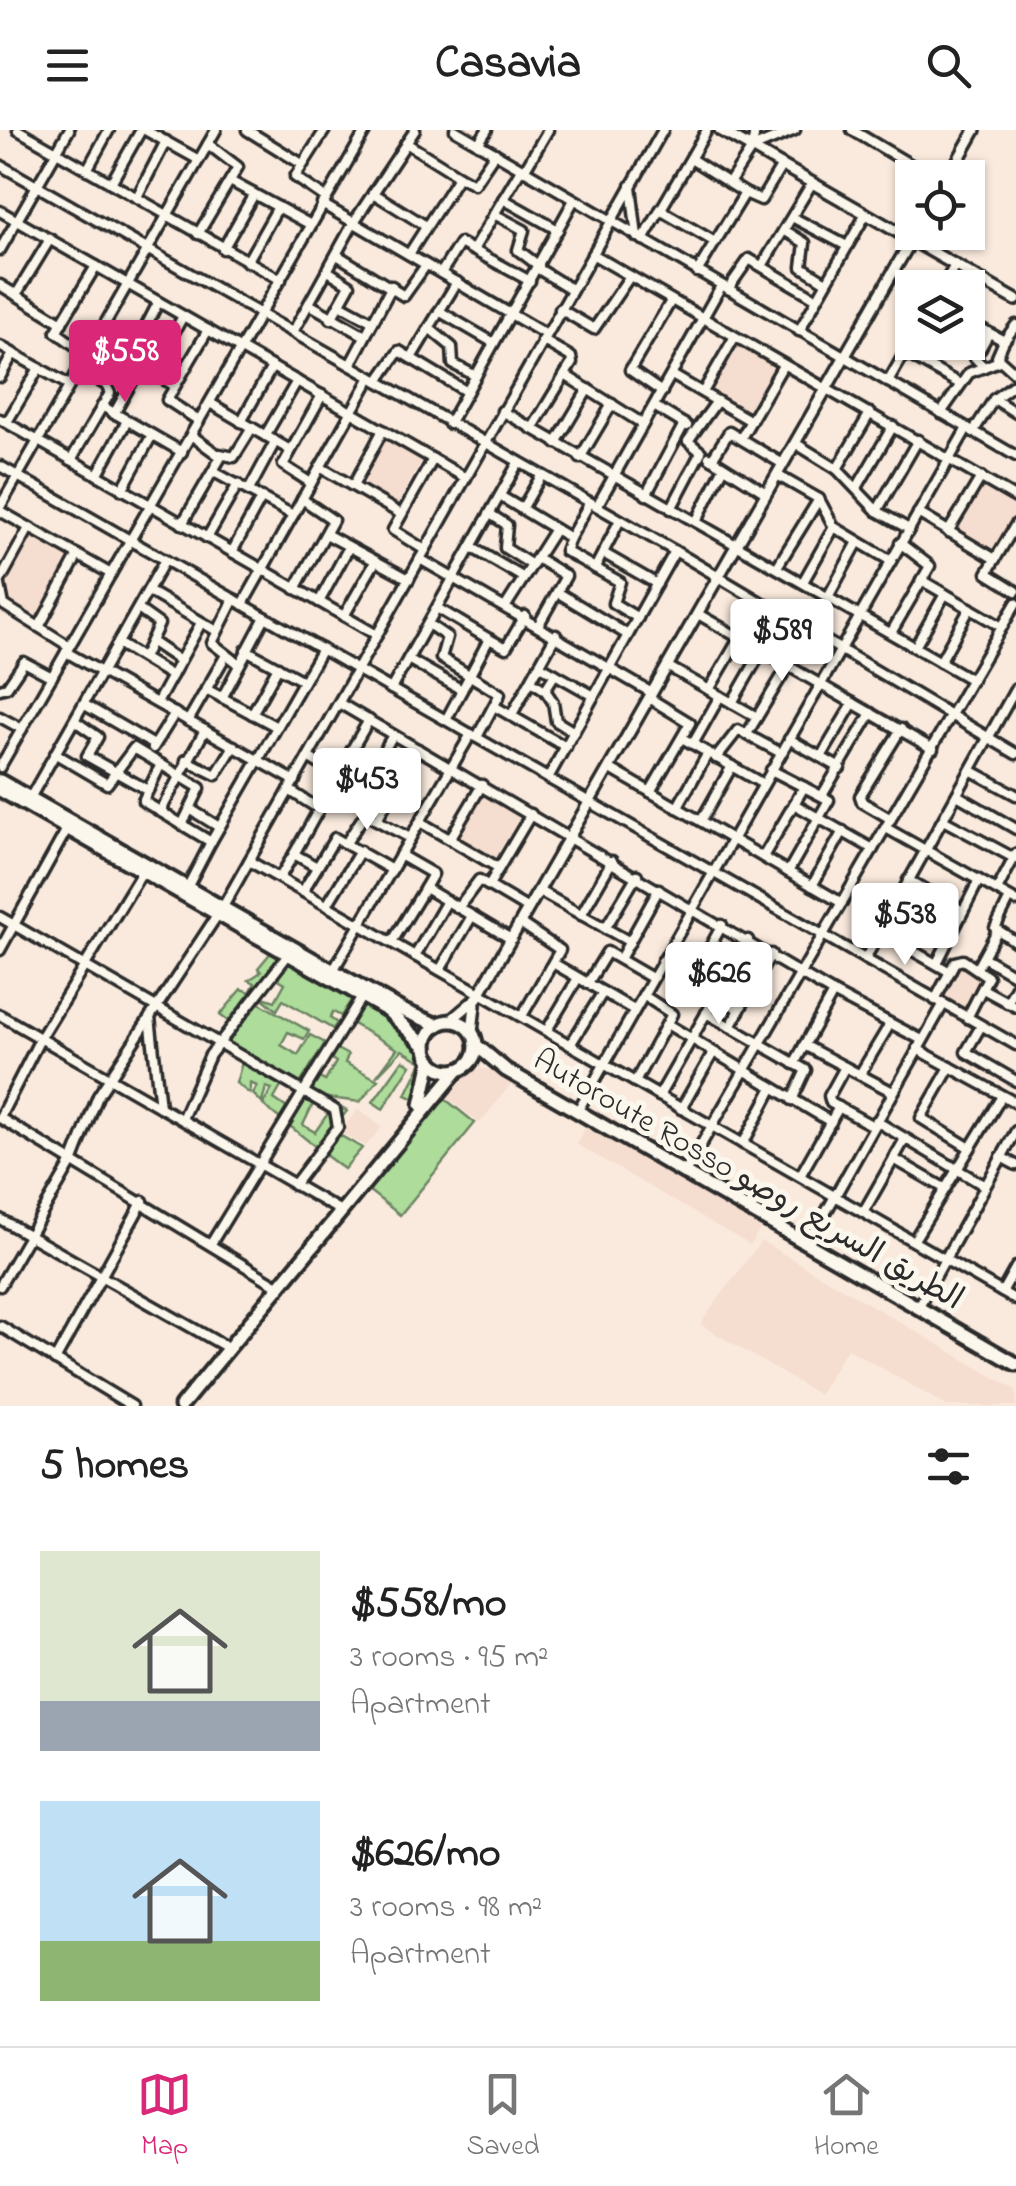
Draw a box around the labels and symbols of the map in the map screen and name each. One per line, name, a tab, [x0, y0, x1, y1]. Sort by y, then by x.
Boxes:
pin: $558	[66, 320, 184, 405]
pin: $589	[723, 599, 841, 684]
pin: $453	[308, 748, 426, 833]
pin: $538	[846, 883, 964, 968]
pin: $626	[660, 942, 778, 1027]
street label: Autoroute Rosso الطريق السريع روصو	[523, 1038, 971, 1324]

